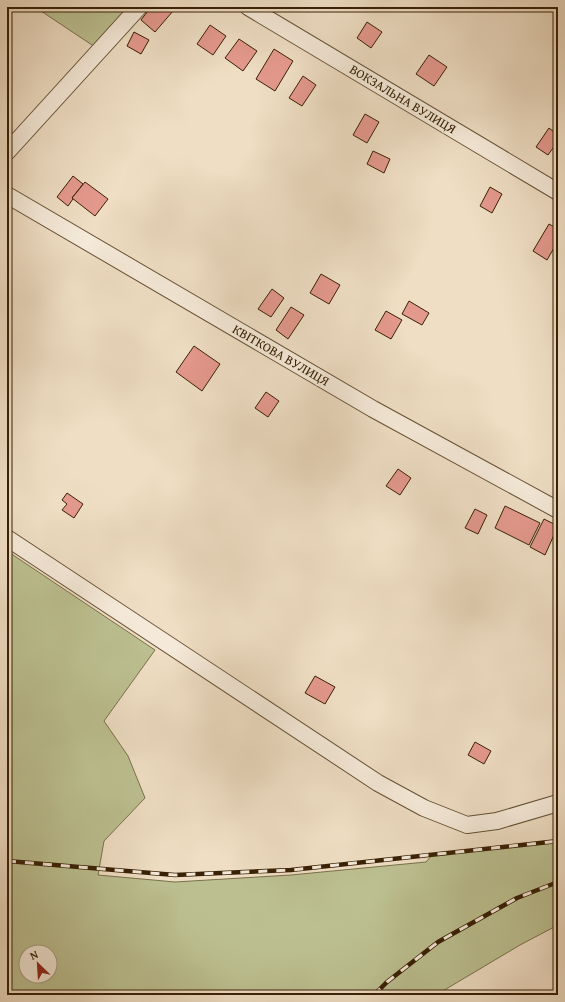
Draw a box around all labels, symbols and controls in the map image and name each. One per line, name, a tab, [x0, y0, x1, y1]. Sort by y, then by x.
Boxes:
street label: ВОКЗАЛЬНА ВУЛИЦЯ	[346, 60, 460, 139]
street label: КВІТКОВА ВУЛИЦЯ	[229, 320, 333, 391]
north arrow	[18, 944, 58, 984]
text: N	[27, 946, 41, 964]

